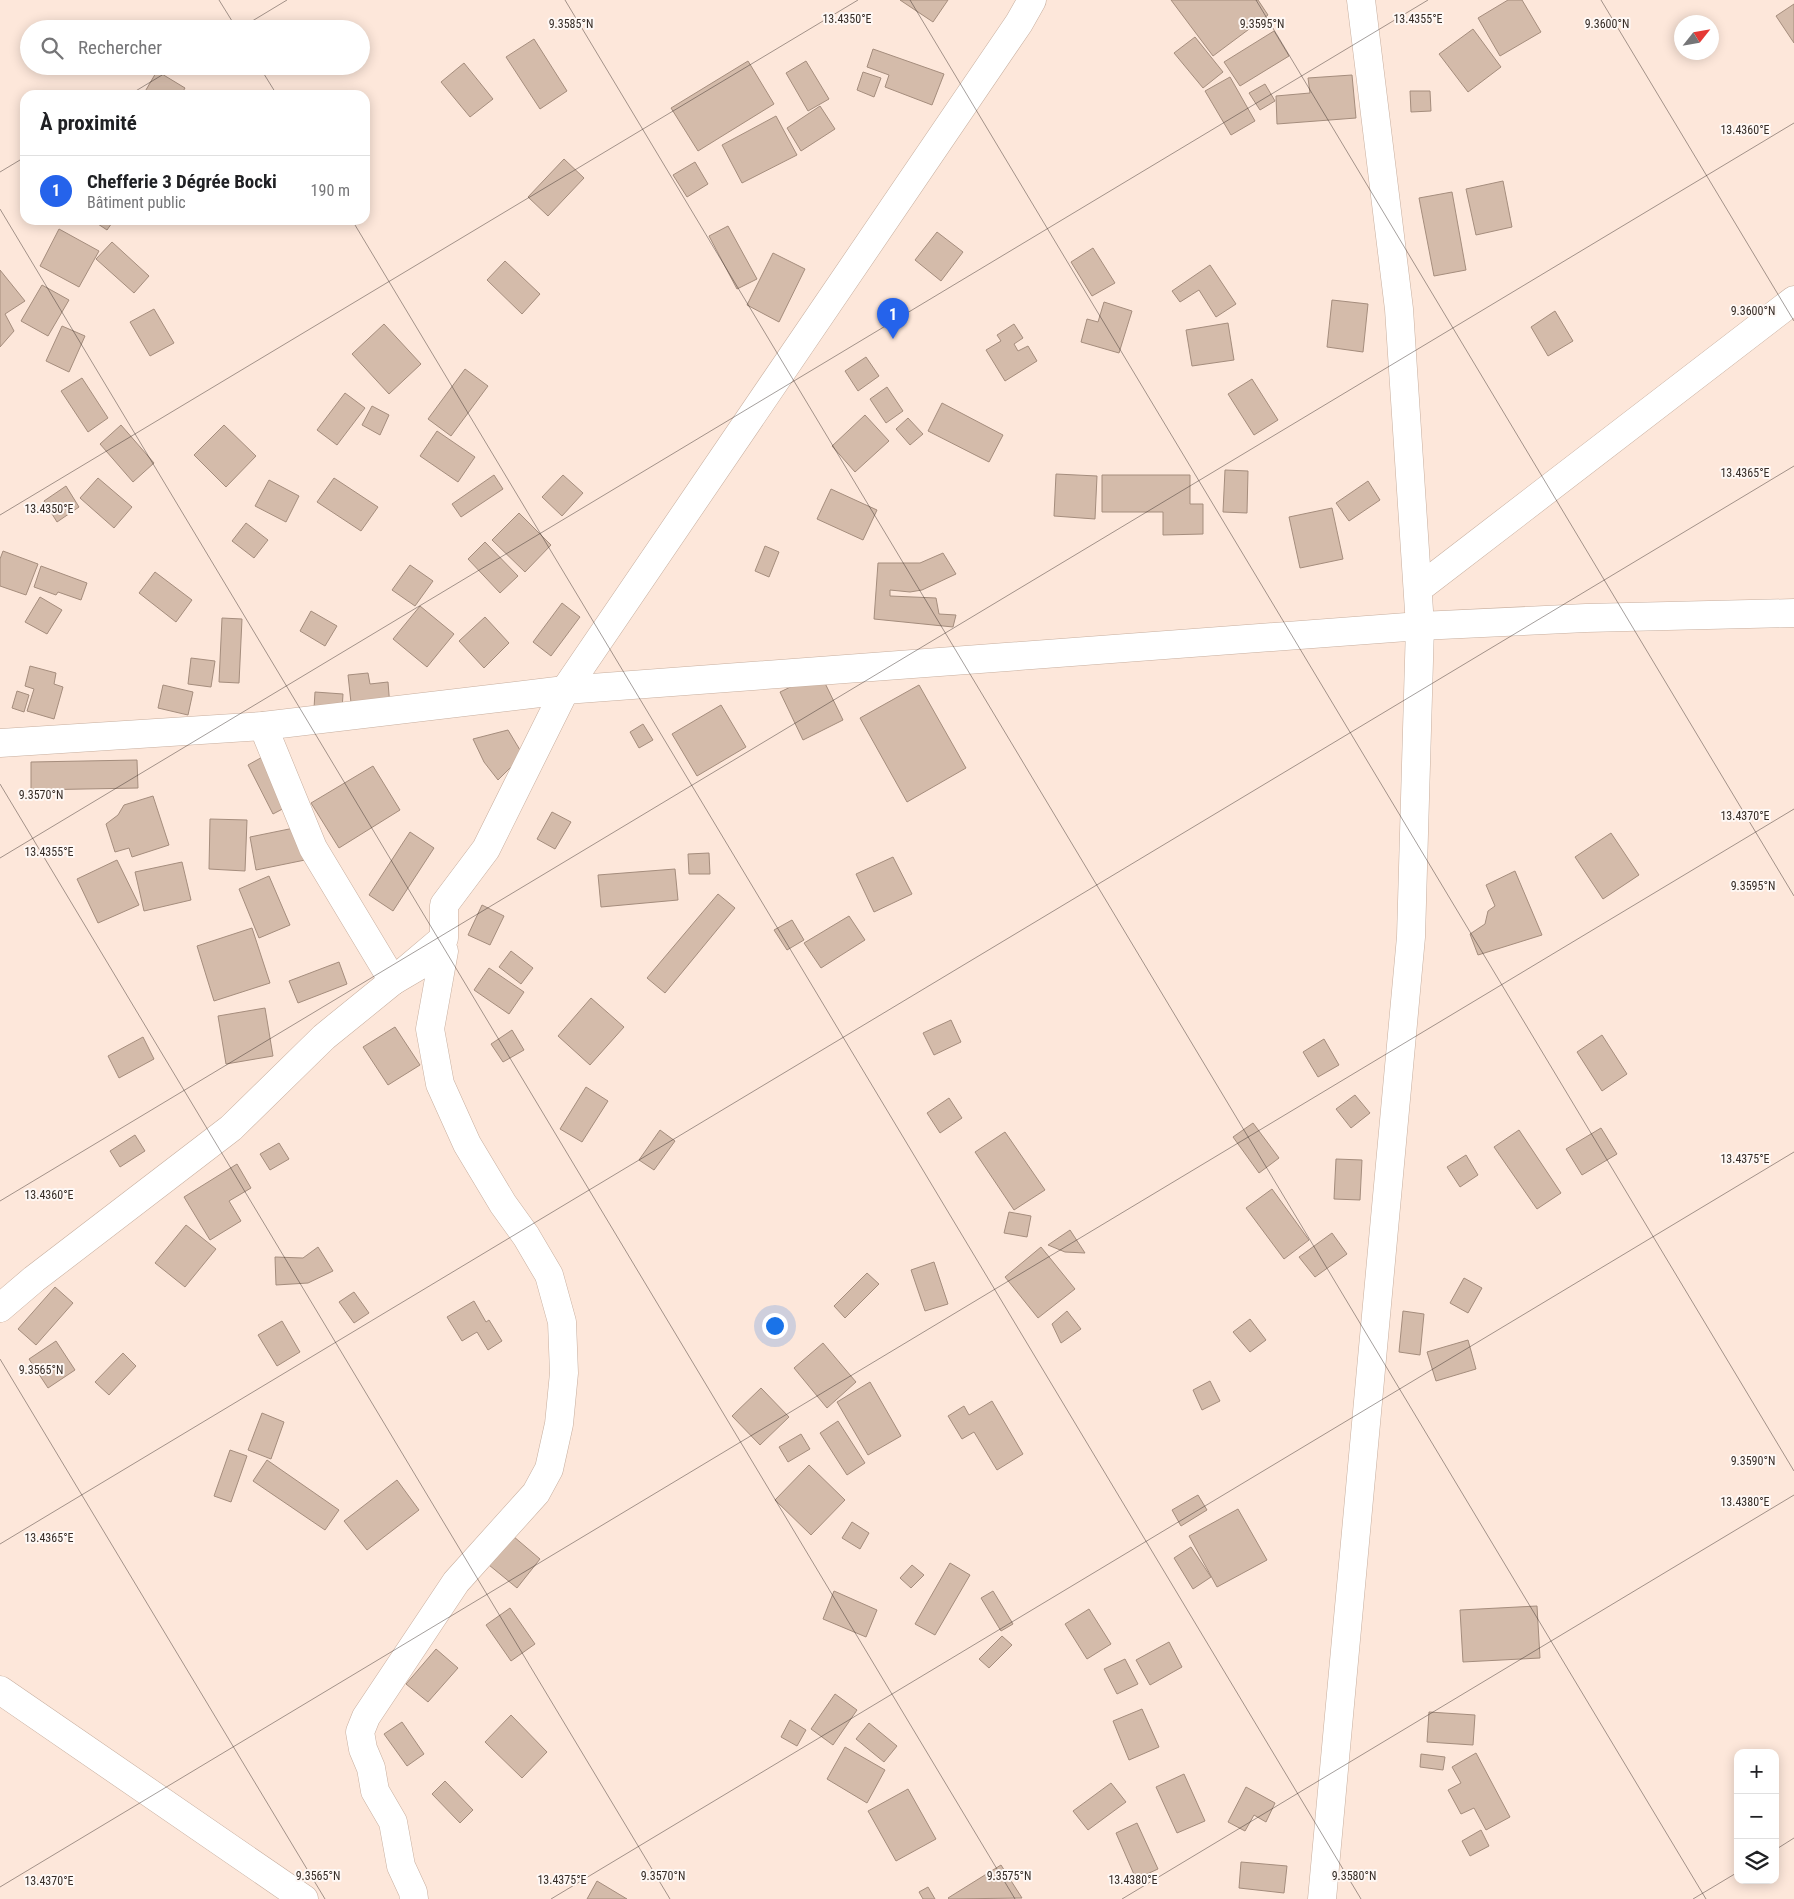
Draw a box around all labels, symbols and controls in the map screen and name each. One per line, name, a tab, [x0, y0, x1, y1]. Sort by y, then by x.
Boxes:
text: 13.4350°E	[822, 12, 872, 26]
text: 13.4355°E	[1393, 12, 1443, 26]
north arrow	[1674, 15, 1719, 60]
text: 9.3585°N	[549, 17, 593, 31]
text: 9.3595°N	[1240, 17, 1284, 31]
text: 9.3600°N	[1585, 17, 1629, 31]
search box	[20, 20, 370, 75]
icon: search	[38, 34, 66, 62]
text: Rechercher	[78, 36, 162, 59]
text: À proximité	[40, 111, 137, 135]
text: 13.4360°E	[1720, 123, 1770, 137]
text: Chefferie 3 Dégrée Bocki	[87, 170, 277, 193]
text: 1	[52, 181, 60, 200]
text: 190 m	[311, 181, 350, 200]
text: Bâtiment public	[87, 193, 186, 212]
pin: 1	[877, 298, 909, 339]
text: 9.3600°N	[1731, 304, 1775, 318]
text: 13.4365°E	[1720, 466, 1770, 480]
text: 13.4350°E	[24, 502, 74, 516]
text: 9.3570°N	[19, 788, 63, 802]
text: 13.4370°E	[1720, 809, 1770, 823]
text: 13.4355°E	[24, 845, 74, 859]
text: 9.3595°N	[1731, 879, 1775, 893]
text: 13.4375°E	[1720, 1152, 1770, 1166]
text: 13.4360°E	[24, 1188, 74, 1202]
your location	[762, 1313, 788, 1339]
text: 9.3565°N	[19, 1363, 63, 1377]
text: 9.3590°N	[1731, 1454, 1775, 1468]
text: 13.4380°E	[1720, 1495, 1770, 1509]
text: 13.4365°E	[24, 1531, 74, 1545]
map controls	[1734, 1749, 1779, 1884]
button: +	[1734, 1749, 1779, 1794]
button: −	[1734, 1794, 1779, 1839]
button: layers	[1734, 1839, 1779, 1884]
text: 9.3565°N	[296, 1869, 340, 1883]
text: 9.3570°N	[641, 1869, 685, 1883]
text: 9.3575°N	[987, 1869, 1031, 1883]
text: 9.3580°N	[1332, 1869, 1376, 1883]
text: 13.4375°E	[537, 1873, 587, 1887]
text: 13.4380°E	[1108, 1873, 1158, 1887]
text: 13.4370°E	[24, 1874, 74, 1888]

